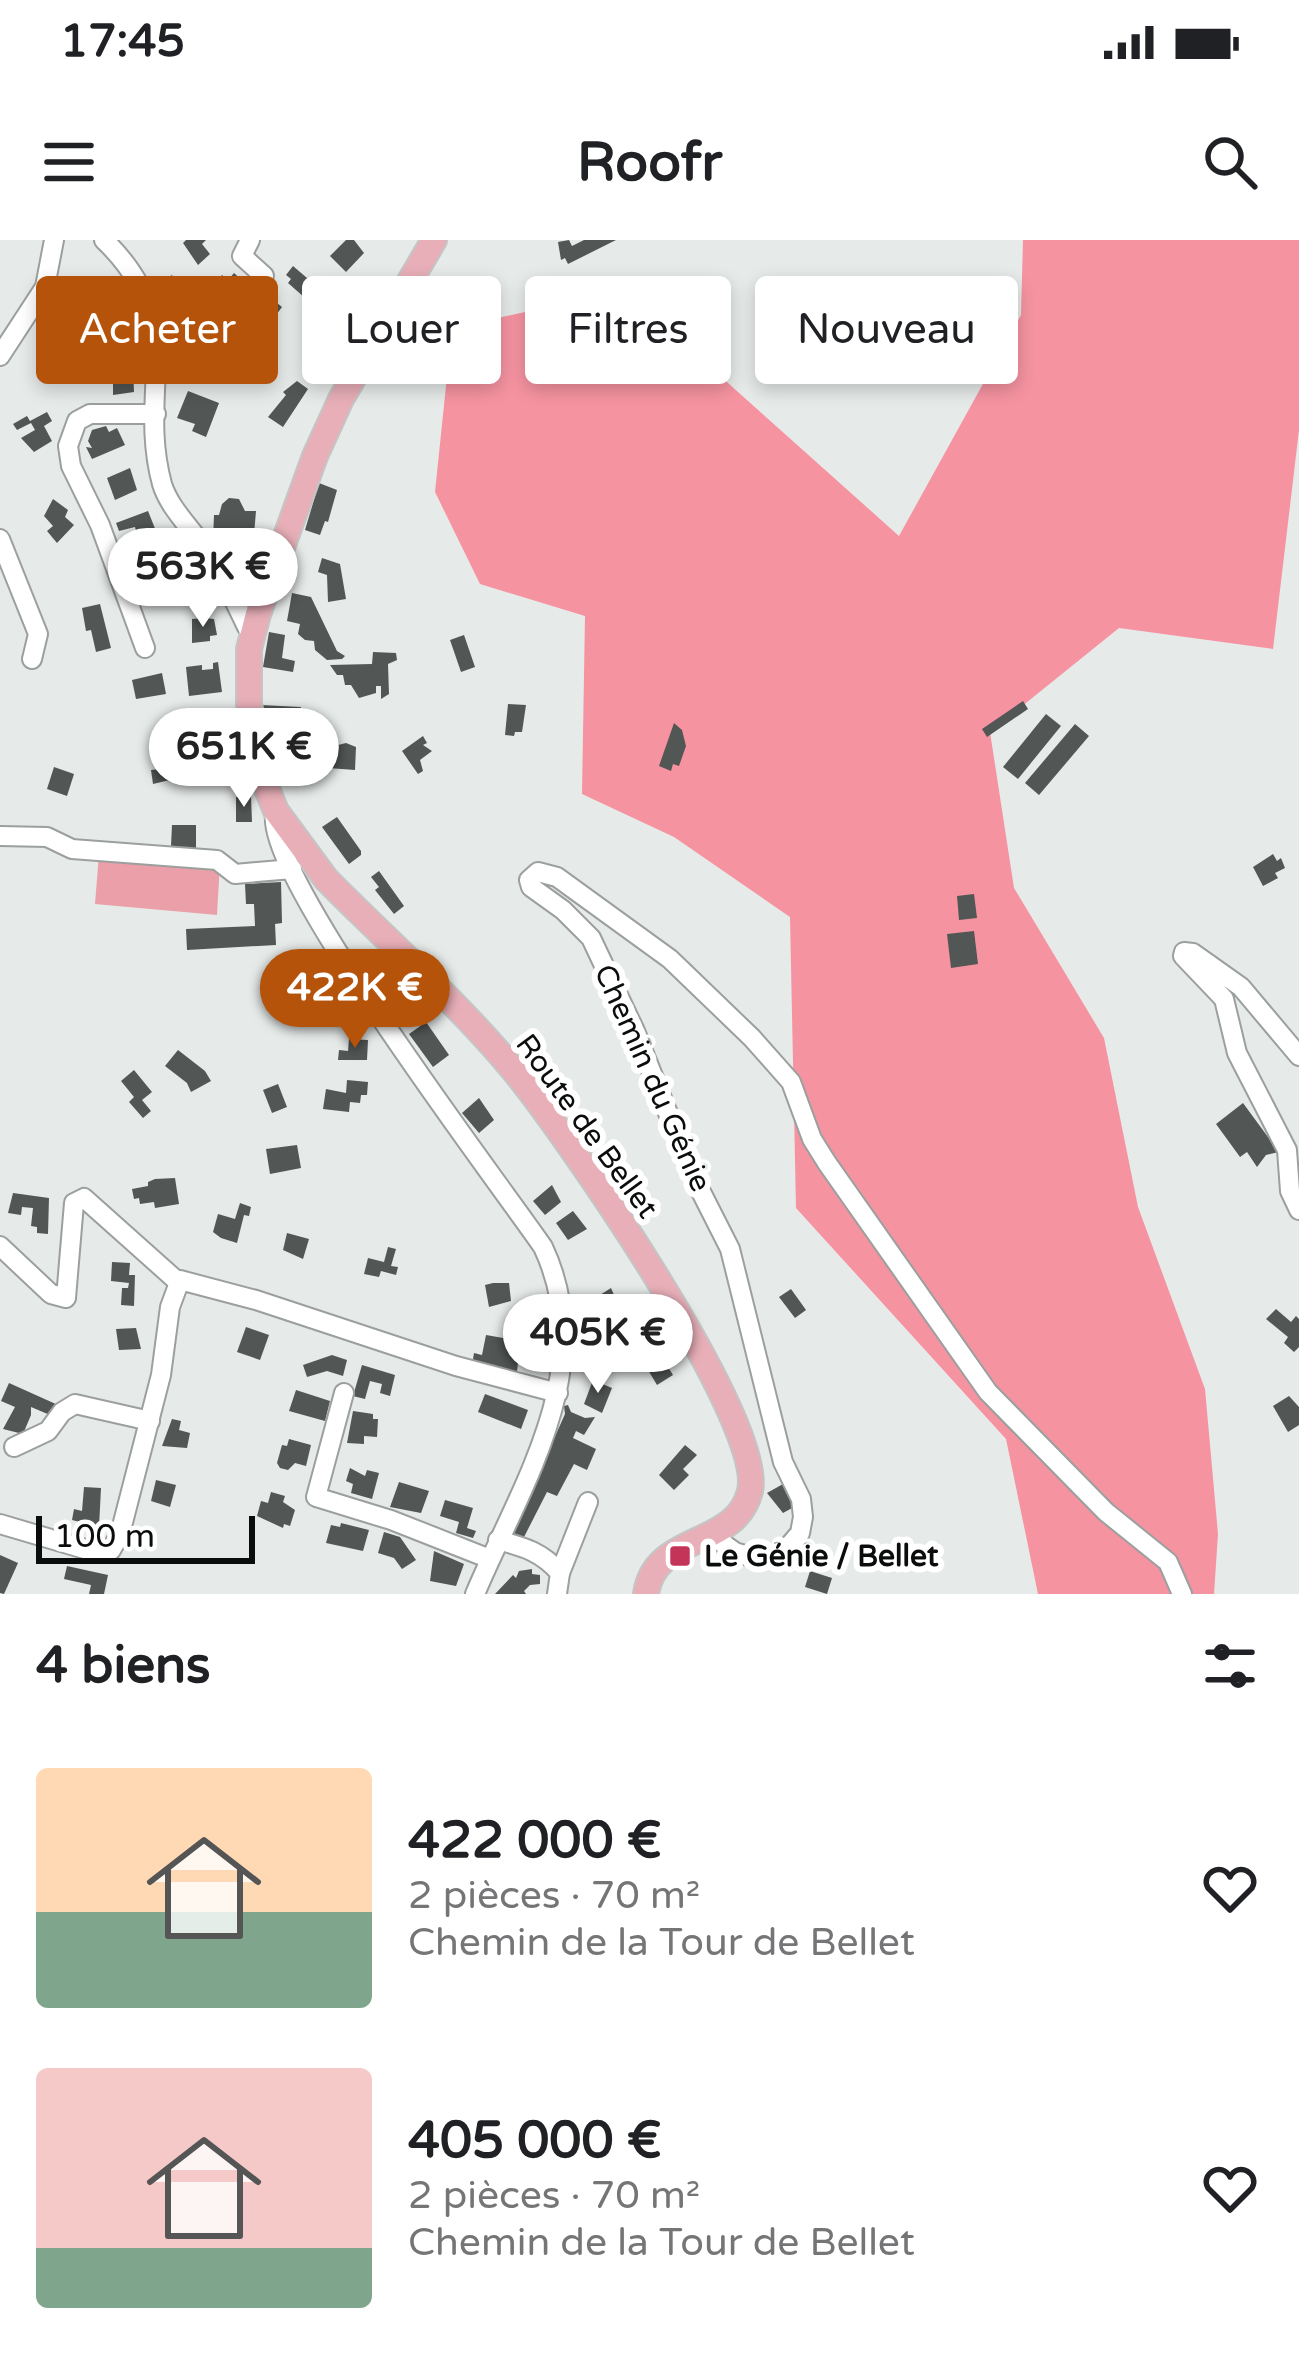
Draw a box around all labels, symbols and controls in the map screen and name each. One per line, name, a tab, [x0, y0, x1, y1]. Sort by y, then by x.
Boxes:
text: 17:45	[60, 15, 185, 69]
icon: menu	[36, 129, 102, 195]
icon: search	[1197, 129, 1263, 195]
text: Roofr	[577, 130, 722, 195]
chip: Acheter	[36, 276, 278, 384]
chip: Louer	[302, 276, 501, 384]
chip: Filtres	[525, 276, 731, 384]
chip: Nouveau	[755, 276, 1018, 384]
pin: 563K €	[105, 528, 301, 630]
text: 563K €	[135, 543, 271, 590]
pin: 651K €	[146, 708, 342, 810]
text: 651K €	[176, 723, 312, 770]
pin: 422K €	[257, 949, 453, 1051]
street label: Chemin du Génie	[586, 959, 719, 1197]
text: 422K €	[287, 964, 423, 1011]
street label: Route de Bellet	[507, 1027, 666, 1226]
pin: 405K €	[500, 1294, 696, 1396]
text: 405K €	[530, 1309, 666, 1356]
scale bar	[36, 1510, 255, 1563]
text: 100 m	[54, 1517, 155, 1556]
place label: Le Génie / Bellet	[704, 1538, 939, 1575]
marker: Le Génie / Bellet	[667, 1543, 693, 1569]
icon: filters	[1197, 1633, 1263, 1699]
text: 4 biens	[36, 1635, 211, 1697]
text: 422 000 €	[408, 1810, 661, 1872]
icon: home	[132, 1816, 276, 1960]
icon: heart	[1197, 1855, 1263, 1921]
text: 2 pièces · 70 m²	[408, 1872, 700, 1919]
text: Chemin de la Tour de Bellet	[408, 1919, 915, 1966]
text: 405 000 €	[408, 2110, 661, 2172]
icon: home	[132, 2116, 276, 2260]
icon: heart	[1197, 2155, 1263, 2221]
text: 2 pièces · 70 m²	[408, 2172, 700, 2219]
text: Chemin de la Tour de Bellet	[408, 2219, 915, 2266]

